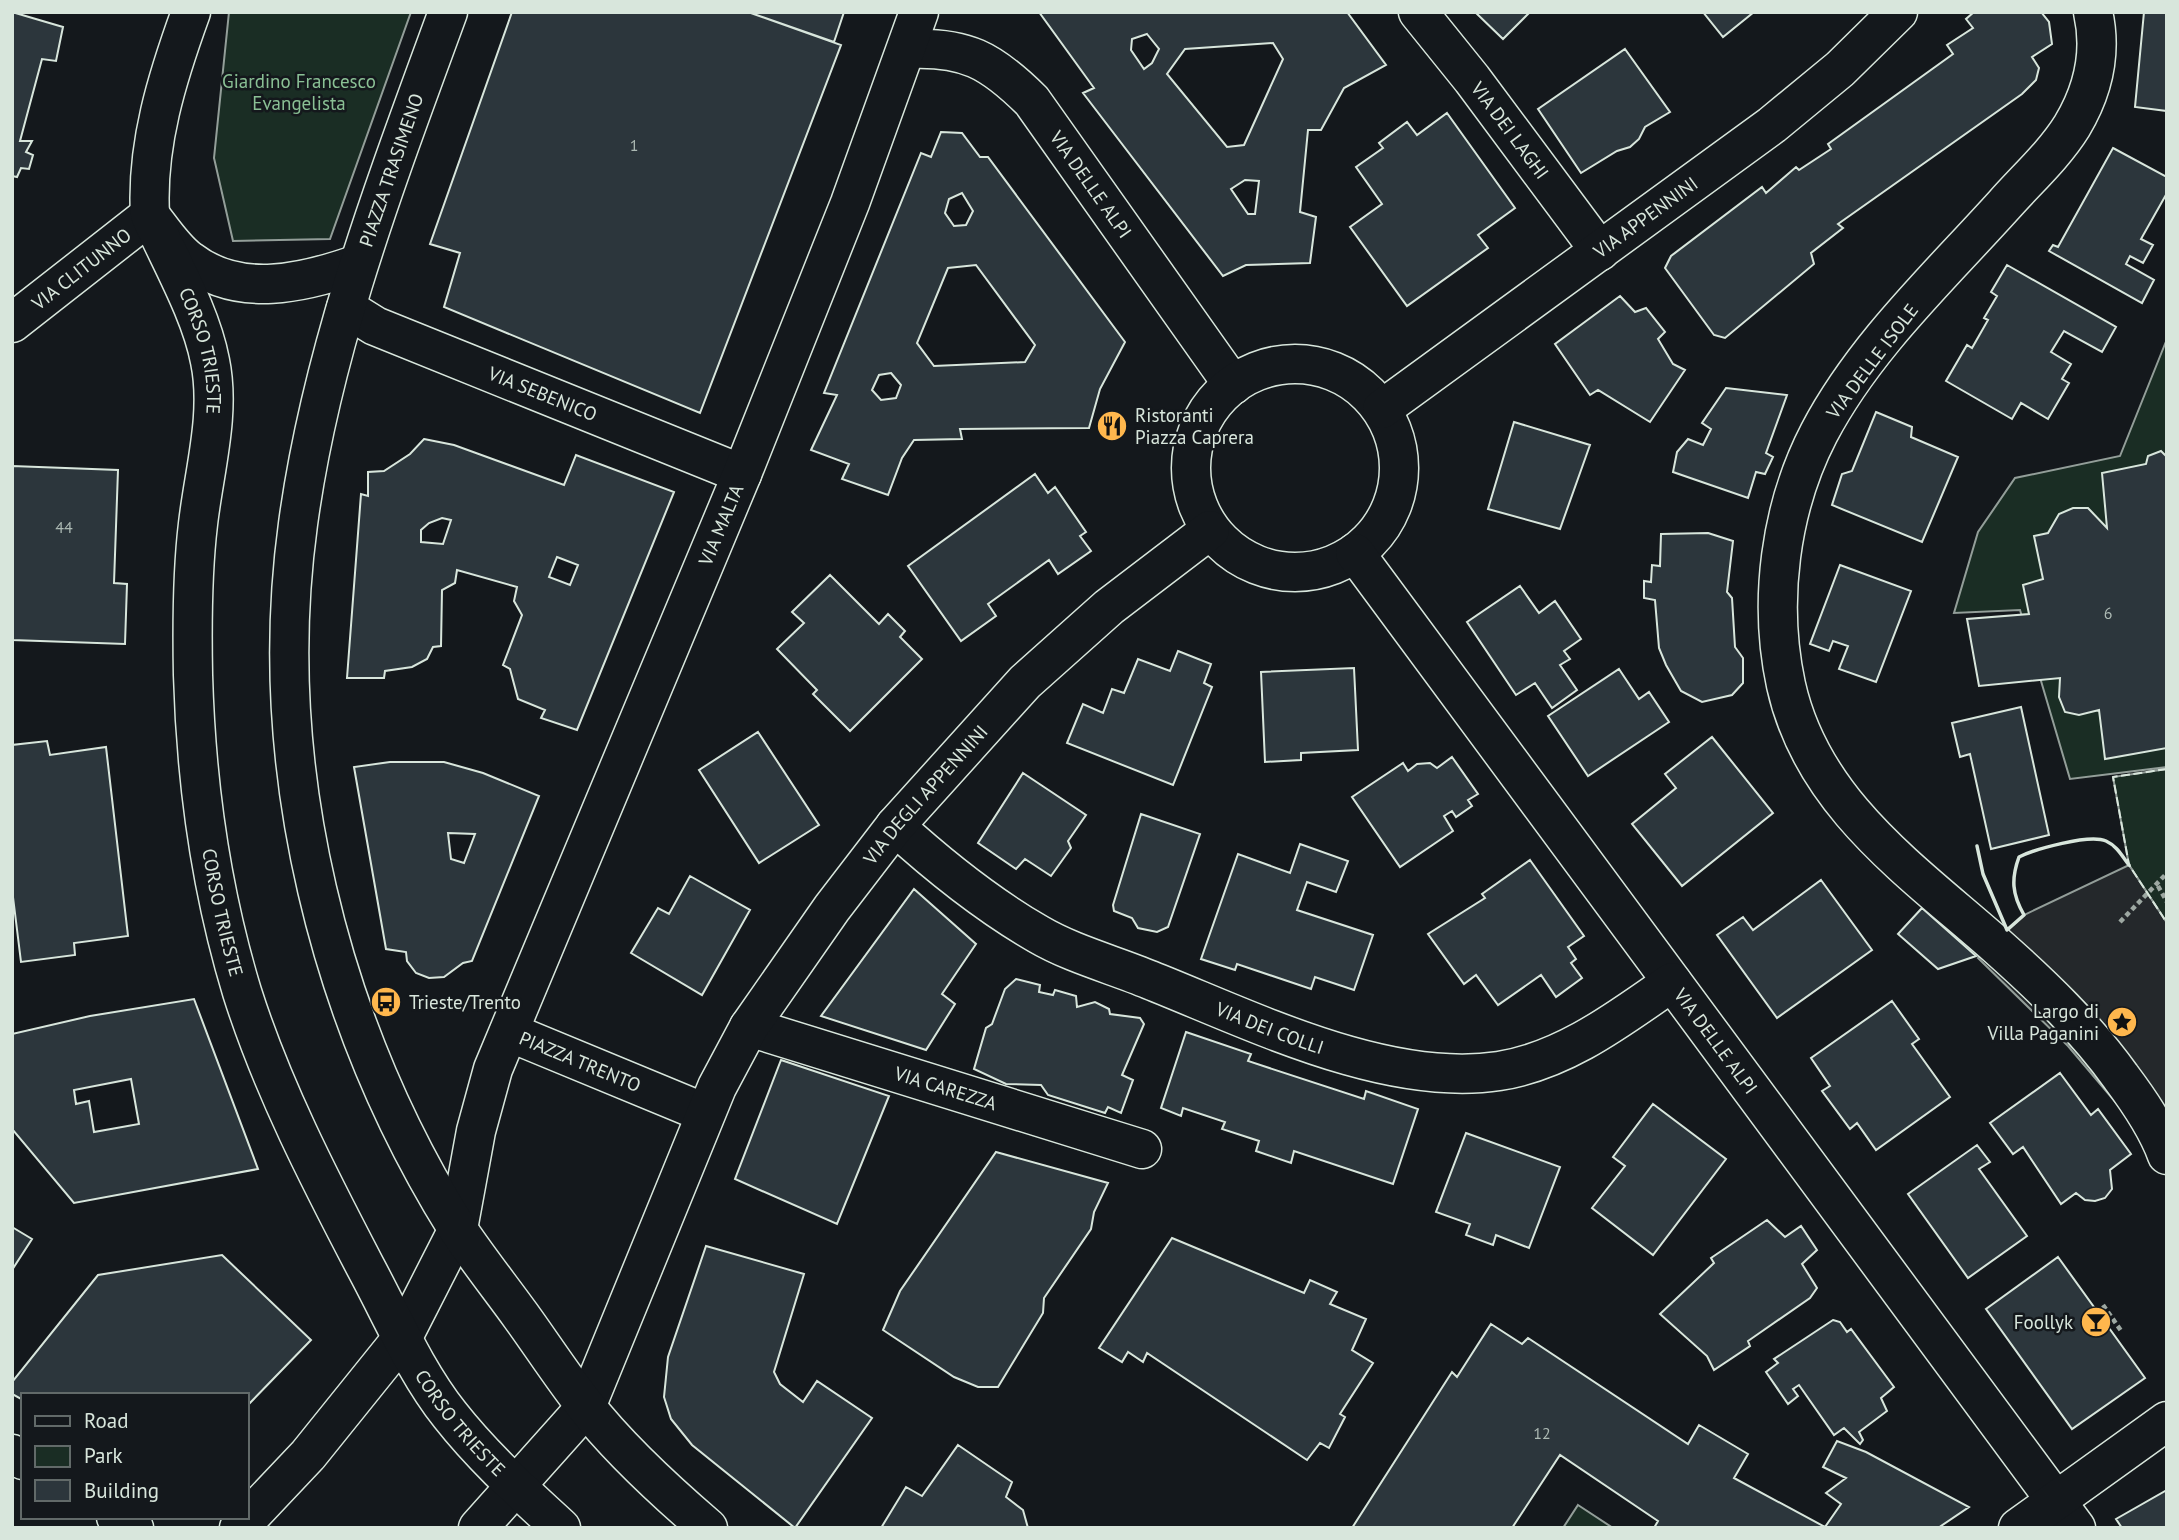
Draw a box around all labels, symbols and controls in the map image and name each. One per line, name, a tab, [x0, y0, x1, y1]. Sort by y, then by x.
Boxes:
park label: Giardino Francesco Evangelista	[222, 69, 376, 115]
street label: VIA DEI LAGHI	[1465, 76, 1554, 184]
street label: PIAZZA TRASIMENO	[353, 90, 429, 250]
street label: VIA DELLE ALPI	[1044, 125, 1137, 243]
house number: 1	[630, 135, 638, 155]
street label: VIA APPENNINI	[1588, 171, 1702, 264]
street label: VIA CLITUNNO	[26, 222, 136, 316]
street label: CORSO TRIESTE	[174, 283, 226, 415]
street label: VIA DELLE ISOLE	[1820, 299, 1923, 424]
street label: VIA SEBENICO	[484, 361, 601, 426]
place label: Ristoranti Piazza Caprera	[1135, 403, 1254, 449]
restaurant icon: Ristoranti Piazza Caprera	[1095, 409, 1129, 443]
street label: VIA MALTA	[693, 481, 748, 570]
house number: 44	[55, 517, 73, 537]
house number: 6	[2104, 603, 2112, 623]
street label: VIA DEGLI APPENNINI	[857, 720, 993, 870]
street label: CORSO TRIESTE	[197, 847, 249, 979]
street label: VIA DELLE ALPI	[1668, 983, 1763, 1099]
bus stop icon: Trieste/Trento	[369, 985, 403, 1019]
place label: Trieste/Trento	[409, 990, 521, 1014]
street label: VIA DEI COLLI	[1211, 996, 1327, 1059]
place label: Largo di Villa Paganini	[1987, 999, 2099, 1045]
place icon: Largo di Villa Paganini	[2105, 1005, 2139, 1039]
street label: PIAZZA TRENTO	[516, 1026, 644, 1097]
street label: VIA CAREZZA	[891, 1061, 1000, 1115]
bar icon: Foollyk	[2079, 1305, 2113, 1339]
place label: Foollyk	[2014, 1310, 2073, 1334]
street label: CORSO TRIESTE	[410, 1365, 511, 1481]
legend	[21, 1393, 248, 1519]
text: Road	[84, 1407, 128, 1434]
house number: 12	[1533, 1423, 1551, 1443]
text: Park	[84, 1442, 123, 1469]
text: Building	[84, 1477, 159, 1504]

